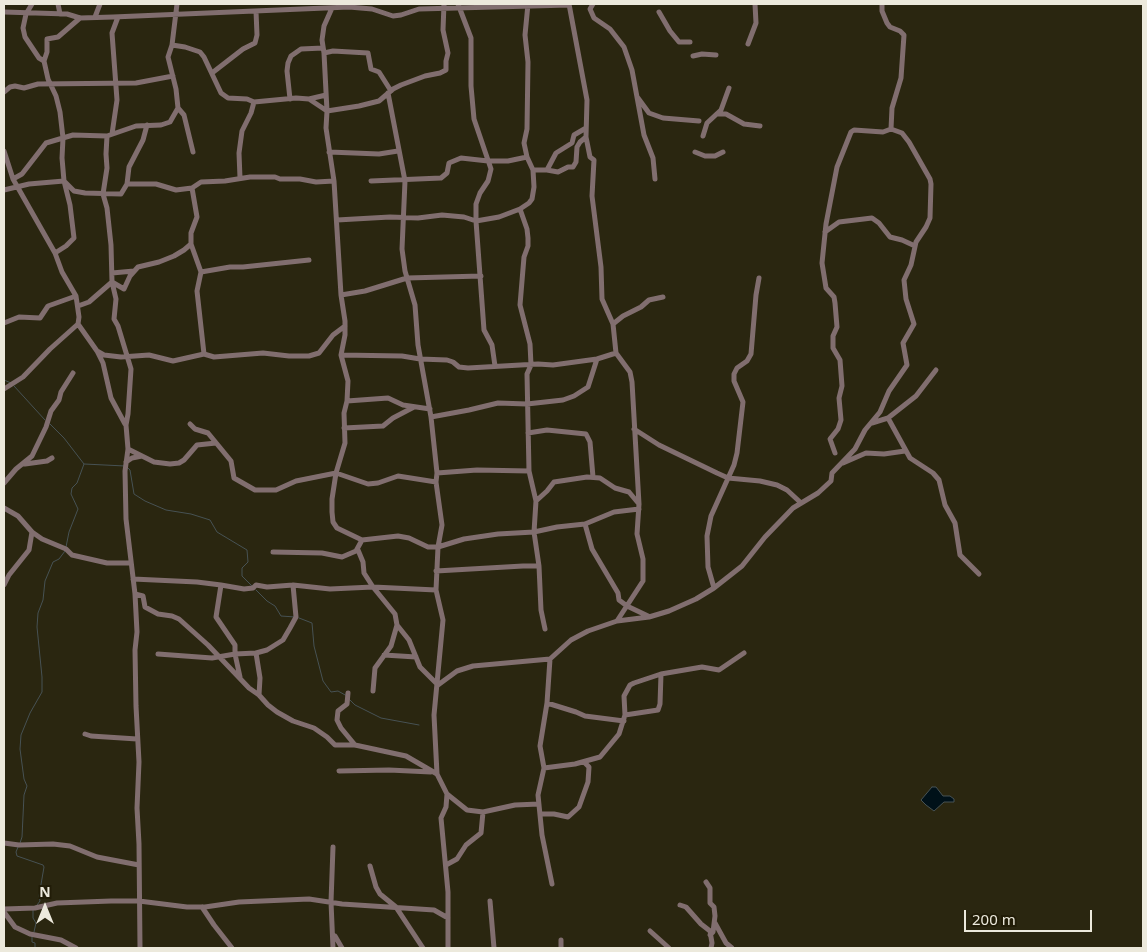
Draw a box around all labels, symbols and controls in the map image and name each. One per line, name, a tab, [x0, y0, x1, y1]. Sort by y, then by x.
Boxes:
north arrow	[20, 882, 70, 932]
text: N	[39, 882, 51, 901]
scale bar	[967, 900, 1094, 932]
text: 200 m	[972, 909, 1016, 929]

